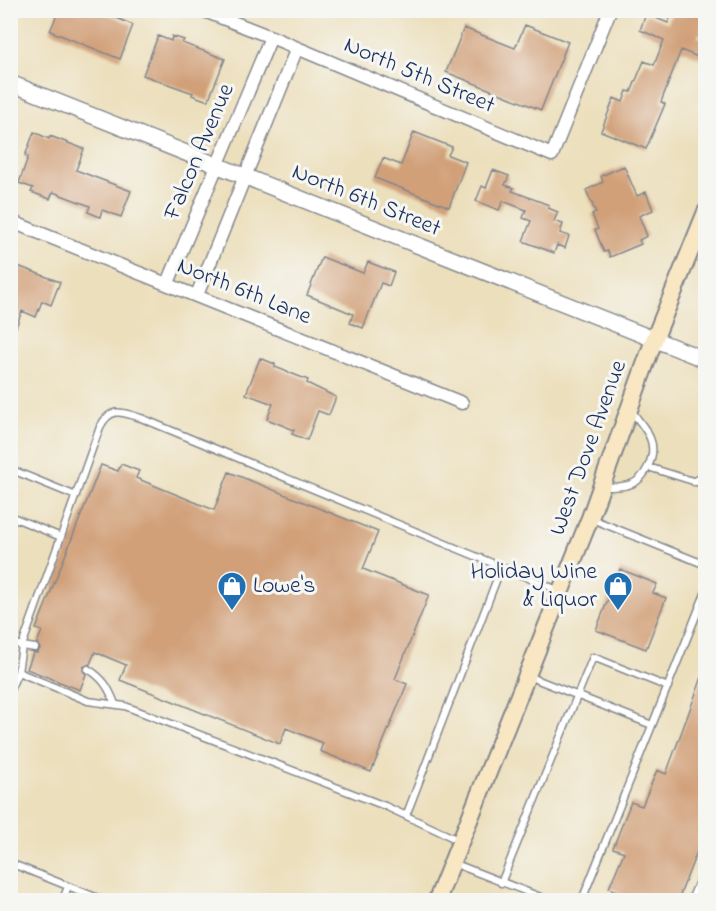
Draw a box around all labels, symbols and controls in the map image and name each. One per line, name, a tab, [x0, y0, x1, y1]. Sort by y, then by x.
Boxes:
street label: North 5th Street	[338, 28, 500, 124]
street label: Falcon Avenue	[155, 78, 245, 227]
street label: North 6th Street	[286, 155, 446, 247]
street label: North 6th Lane	[172, 249, 317, 335]
street label: West Dove Avenue	[541, 355, 637, 541]
place label: Holiday Wine & Liquor	[470, 555, 598, 618]
place label: Lowe's	[253, 569, 316, 604]
shop icon: Lowe's	[216, 570, 248, 612]
shop icon: Holiday Wine & Liquor	[602, 570, 634, 612]

